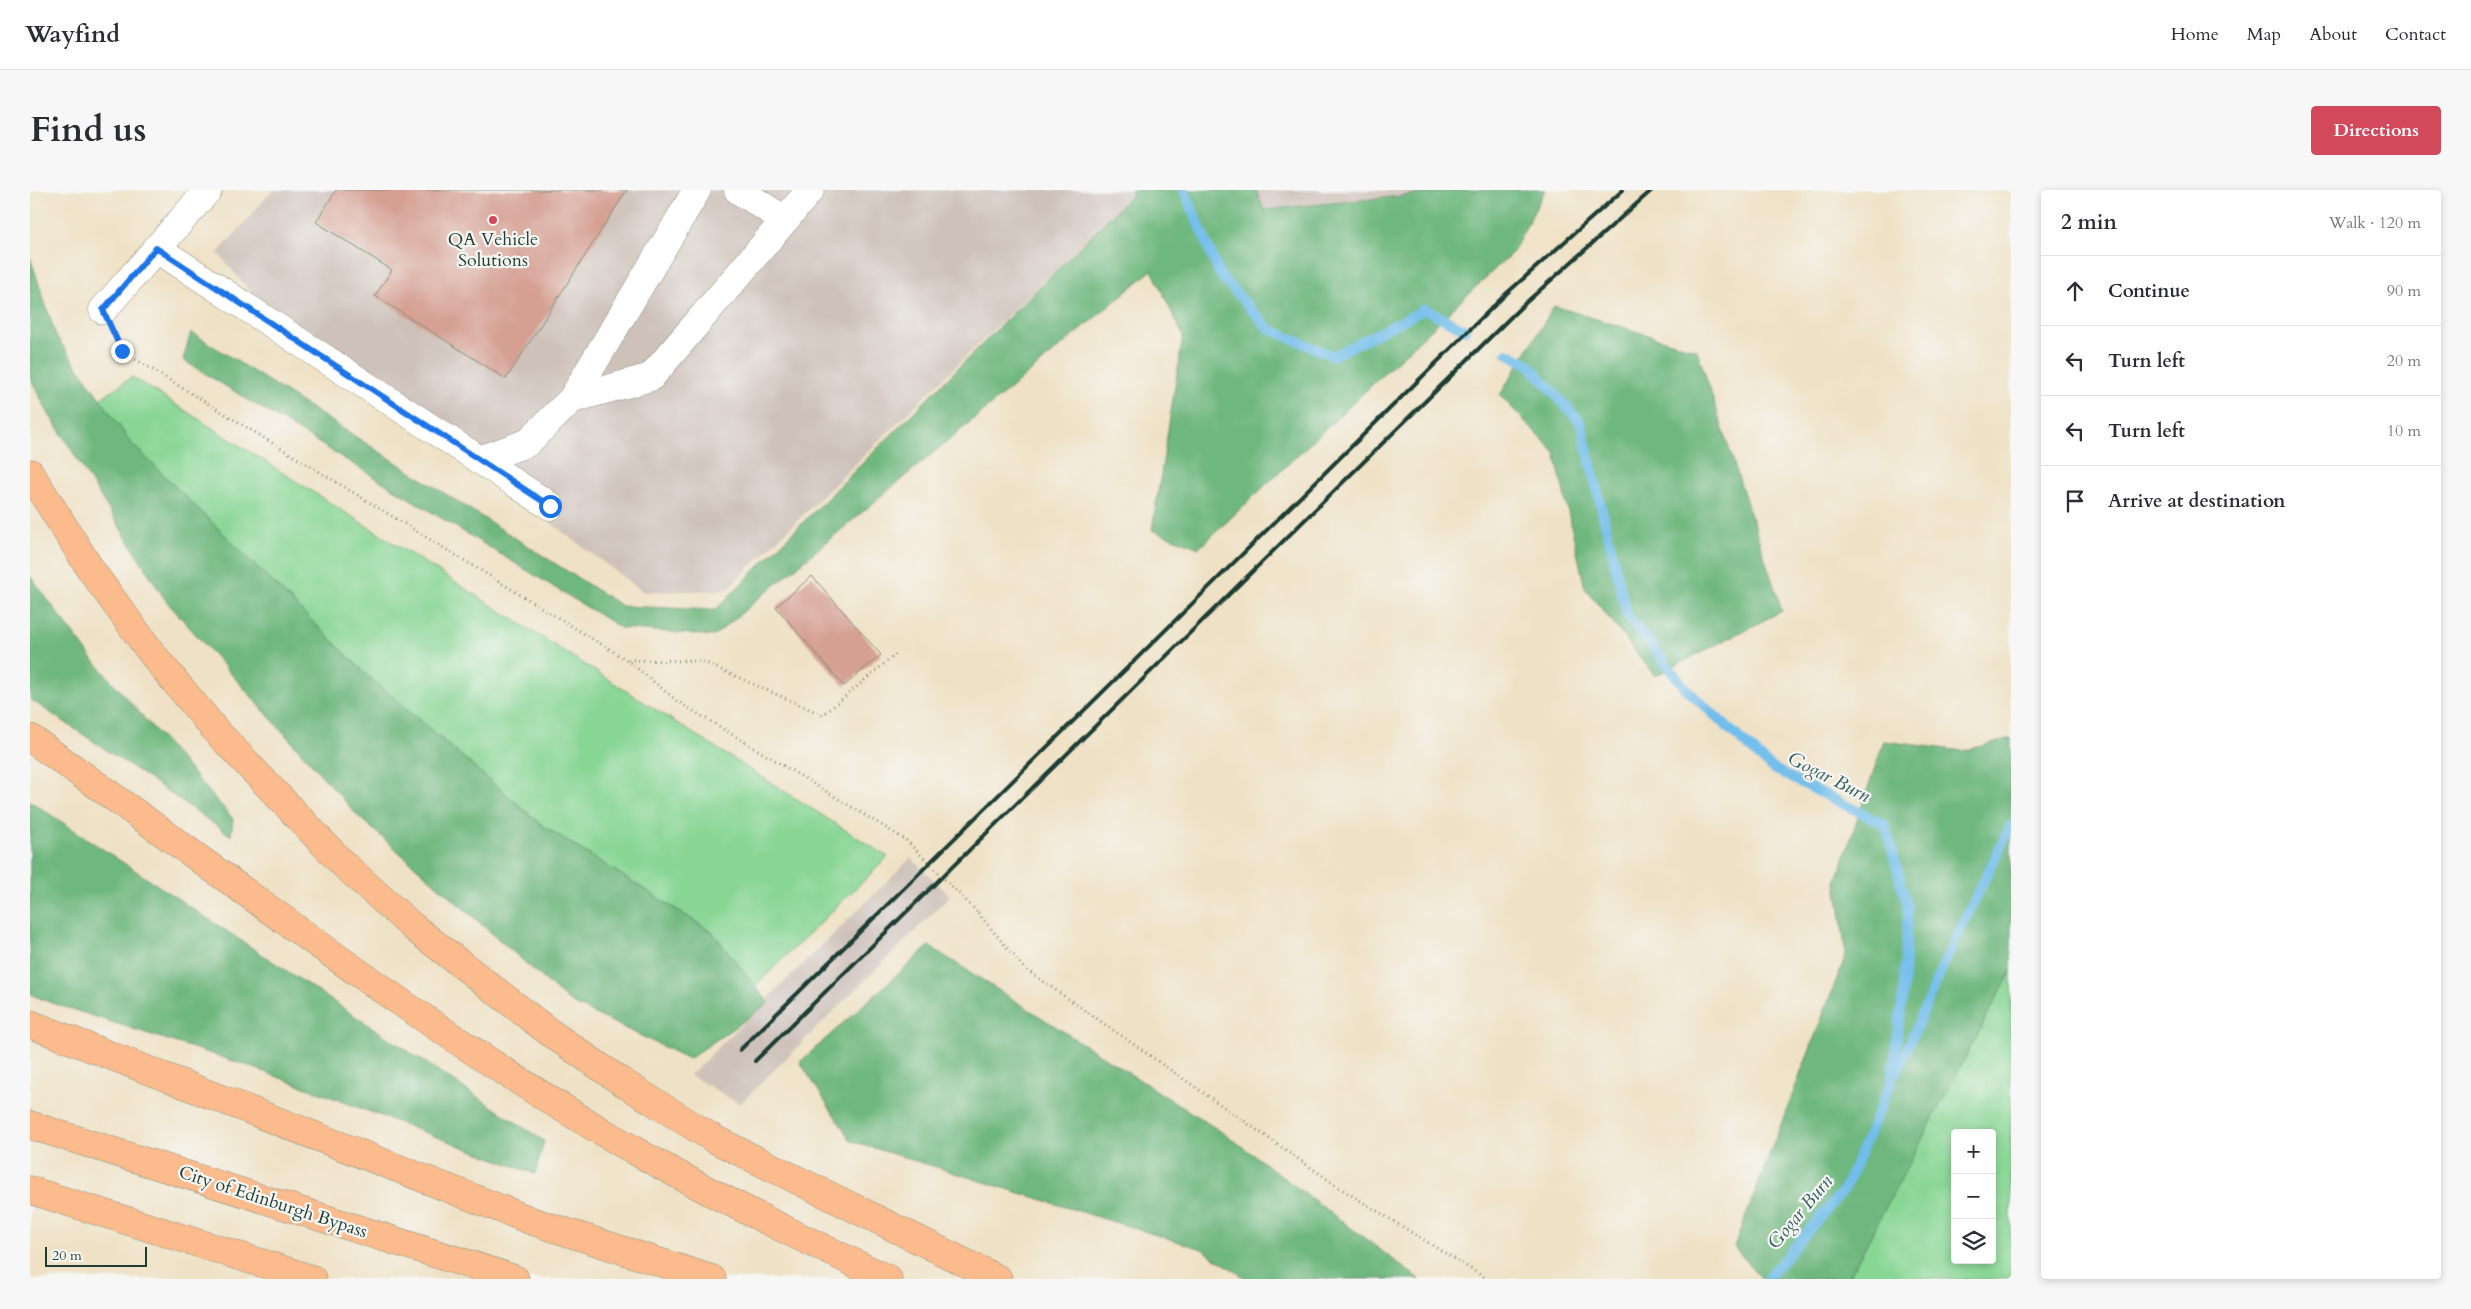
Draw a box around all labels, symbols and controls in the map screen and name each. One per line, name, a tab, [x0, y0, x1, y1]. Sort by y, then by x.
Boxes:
text: Wayfind	[25, 18, 120, 51]
text: Home	[2171, 22, 2219, 47]
text: Map	[2247, 22, 2281, 47]
text: About	[2309, 22, 2357, 47]
text: Contact	[2385, 22, 2446, 47]
text: Find us	[30, 106, 146, 154]
button: Directions	[2311, 106, 2441, 155]
text: 2 min	[2061, 208, 2117, 237]
text: Walk · 120 m	[2329, 212, 2421, 234]
marker: QA Vehicle Solutions	[487, 214, 499, 226]
place label: QA Vehicle Solutions	[448, 227, 538, 273]
icon: ahead	[2061, 277, 2089, 305]
text: Continue	[2108, 278, 2190, 304]
text: 90 m	[2387, 280, 2421, 302]
route end	[111, 340, 134, 363]
icon: left	[2061, 347, 2089, 375]
text: Turn left	[2108, 348, 2185, 374]
text: 20 m	[2387, 350, 2421, 372]
icon: left	[2061, 417, 2089, 445]
text: Turn left	[2108, 418, 2185, 444]
text: 10 m	[2387, 420, 2421, 442]
icon: arrive	[2061, 487, 2089, 515]
text: Arrive at destination	[2108, 488, 2285, 514]
route start	[539, 495, 562, 518]
water label: Gogar Burn	[1783, 745, 1875, 809]
map controls	[1951, 1129, 1996, 1264]
button: +	[1951, 1129, 1996, 1174]
street label: City of Edinburgh Bypass	[175, 1160, 371, 1244]
water label: Gogar Burn	[1761, 1169, 1839, 1254]
button: −	[1951, 1174, 1996, 1219]
button: layers	[1951, 1219, 1996, 1264]
scale bar	[45, 1244, 148, 1267]
text: 20 m	[52, 1246, 82, 1265]

